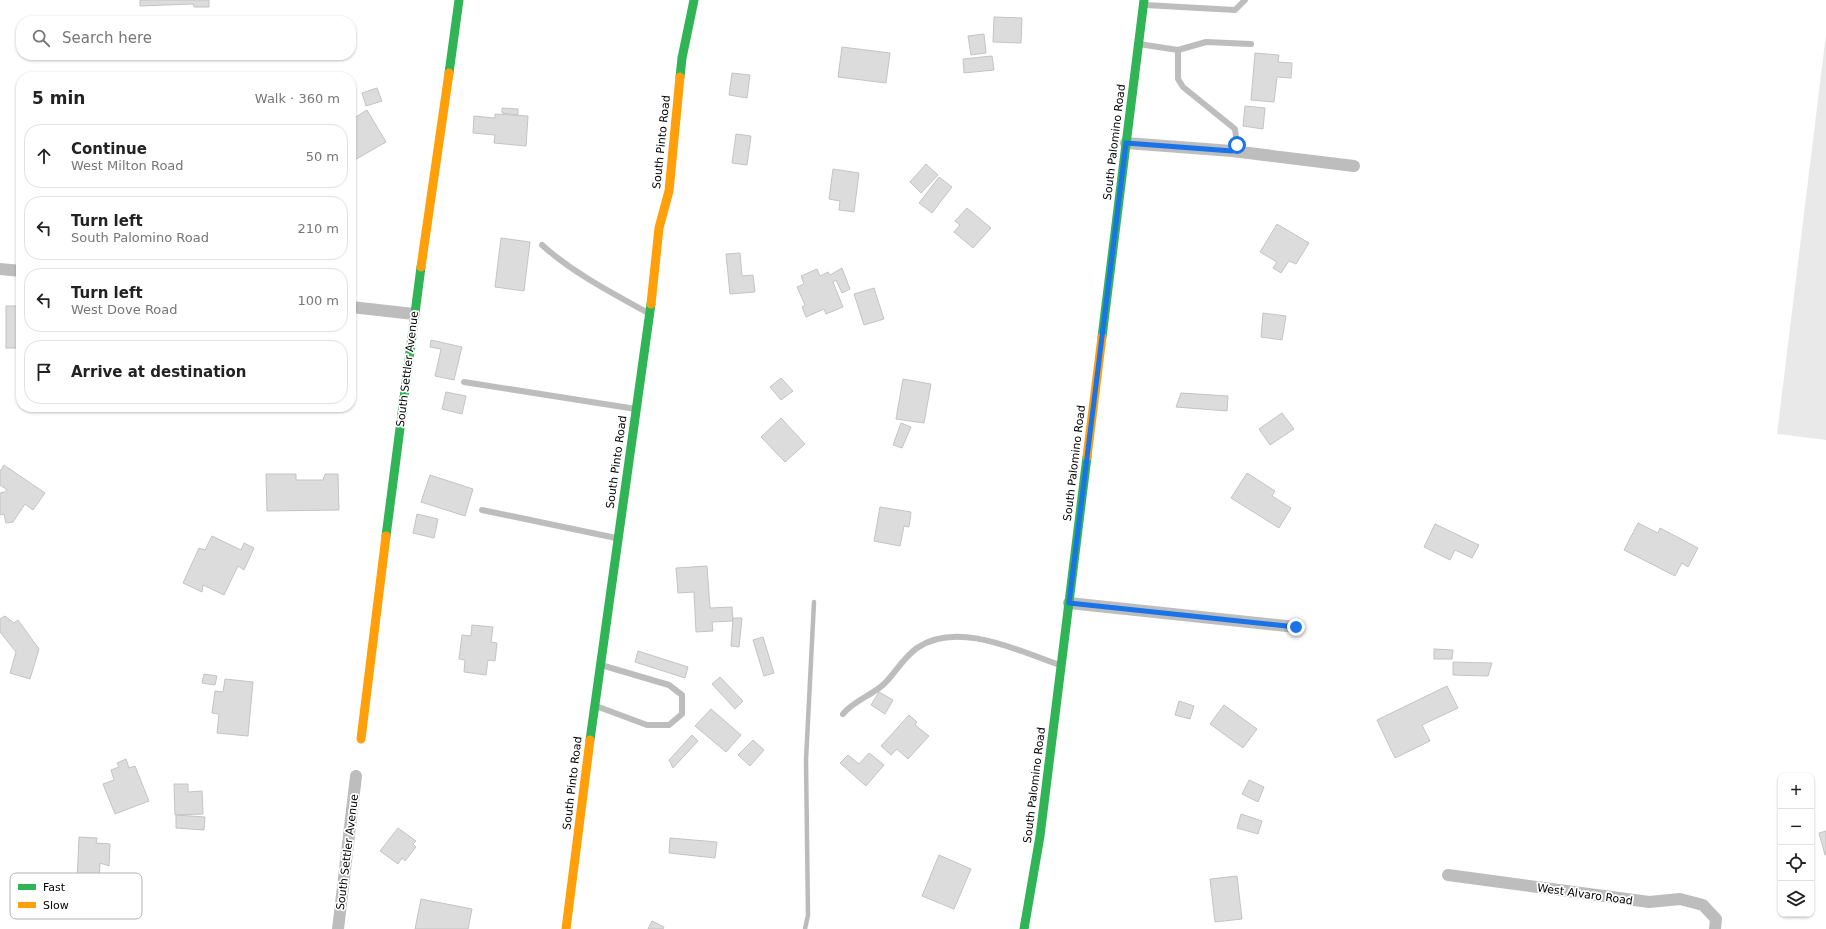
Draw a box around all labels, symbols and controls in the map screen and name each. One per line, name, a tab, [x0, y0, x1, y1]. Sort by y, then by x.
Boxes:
search box	[16, 16, 356, 60]
icon: search	[30, 27, 52, 49]
text: Search here	[62, 29, 152, 47]
street label: South Palomino Road	[1101, 83, 1128, 201]
text: 5 min	[32, 88, 85, 108]
text: Walk · 360 m	[255, 91, 340, 106]
street label: South Pinto Road	[650, 95, 673, 189]
route start	[1228, 136, 1246, 154]
text: Continue	[71, 140, 147, 158]
icon: ahead	[33, 145, 55, 167]
text: 50 m	[306, 149, 339, 164]
text: West Milton Road	[71, 158, 184, 173]
text: Turn left	[71, 212, 143, 230]
icon: left	[33, 217, 55, 239]
text: 210 m	[297, 221, 339, 236]
text: South Palomino Road	[71, 230, 209, 245]
text: Turn left	[71, 284, 143, 302]
icon: left	[33, 289, 55, 311]
text: 100 m	[297, 293, 339, 308]
text: West Dove Road	[71, 302, 178, 317]
street label: South Settler Avenue	[394, 310, 421, 428]
icon: arrive	[33, 361, 55, 383]
text: Arrive at destination	[71, 363, 246, 381]
street label: South Palomino Road	[1061, 404, 1088, 522]
street label: South Pinto Road	[604, 415, 629, 510]
route end	[1287, 618, 1305, 636]
street label: South Palomino Road	[1021, 726, 1048, 844]
street label: South Pinto Road	[560, 736, 585, 831]
map controls	[1778, 773, 1814, 917]
button: +	[1778, 773, 1814, 809]
street label: South Settler Avenue	[334, 793, 361, 911]
button: −	[1778, 809, 1814, 845]
button: locate	[1778, 845, 1814, 881]
legend	[10, 873, 142, 919]
text: Fast	[43, 881, 66, 894]
street label: West Alvaro Road	[1536, 881, 1634, 908]
button: layers	[1778, 881, 1814, 917]
text: Slow	[43, 899, 69, 912]

